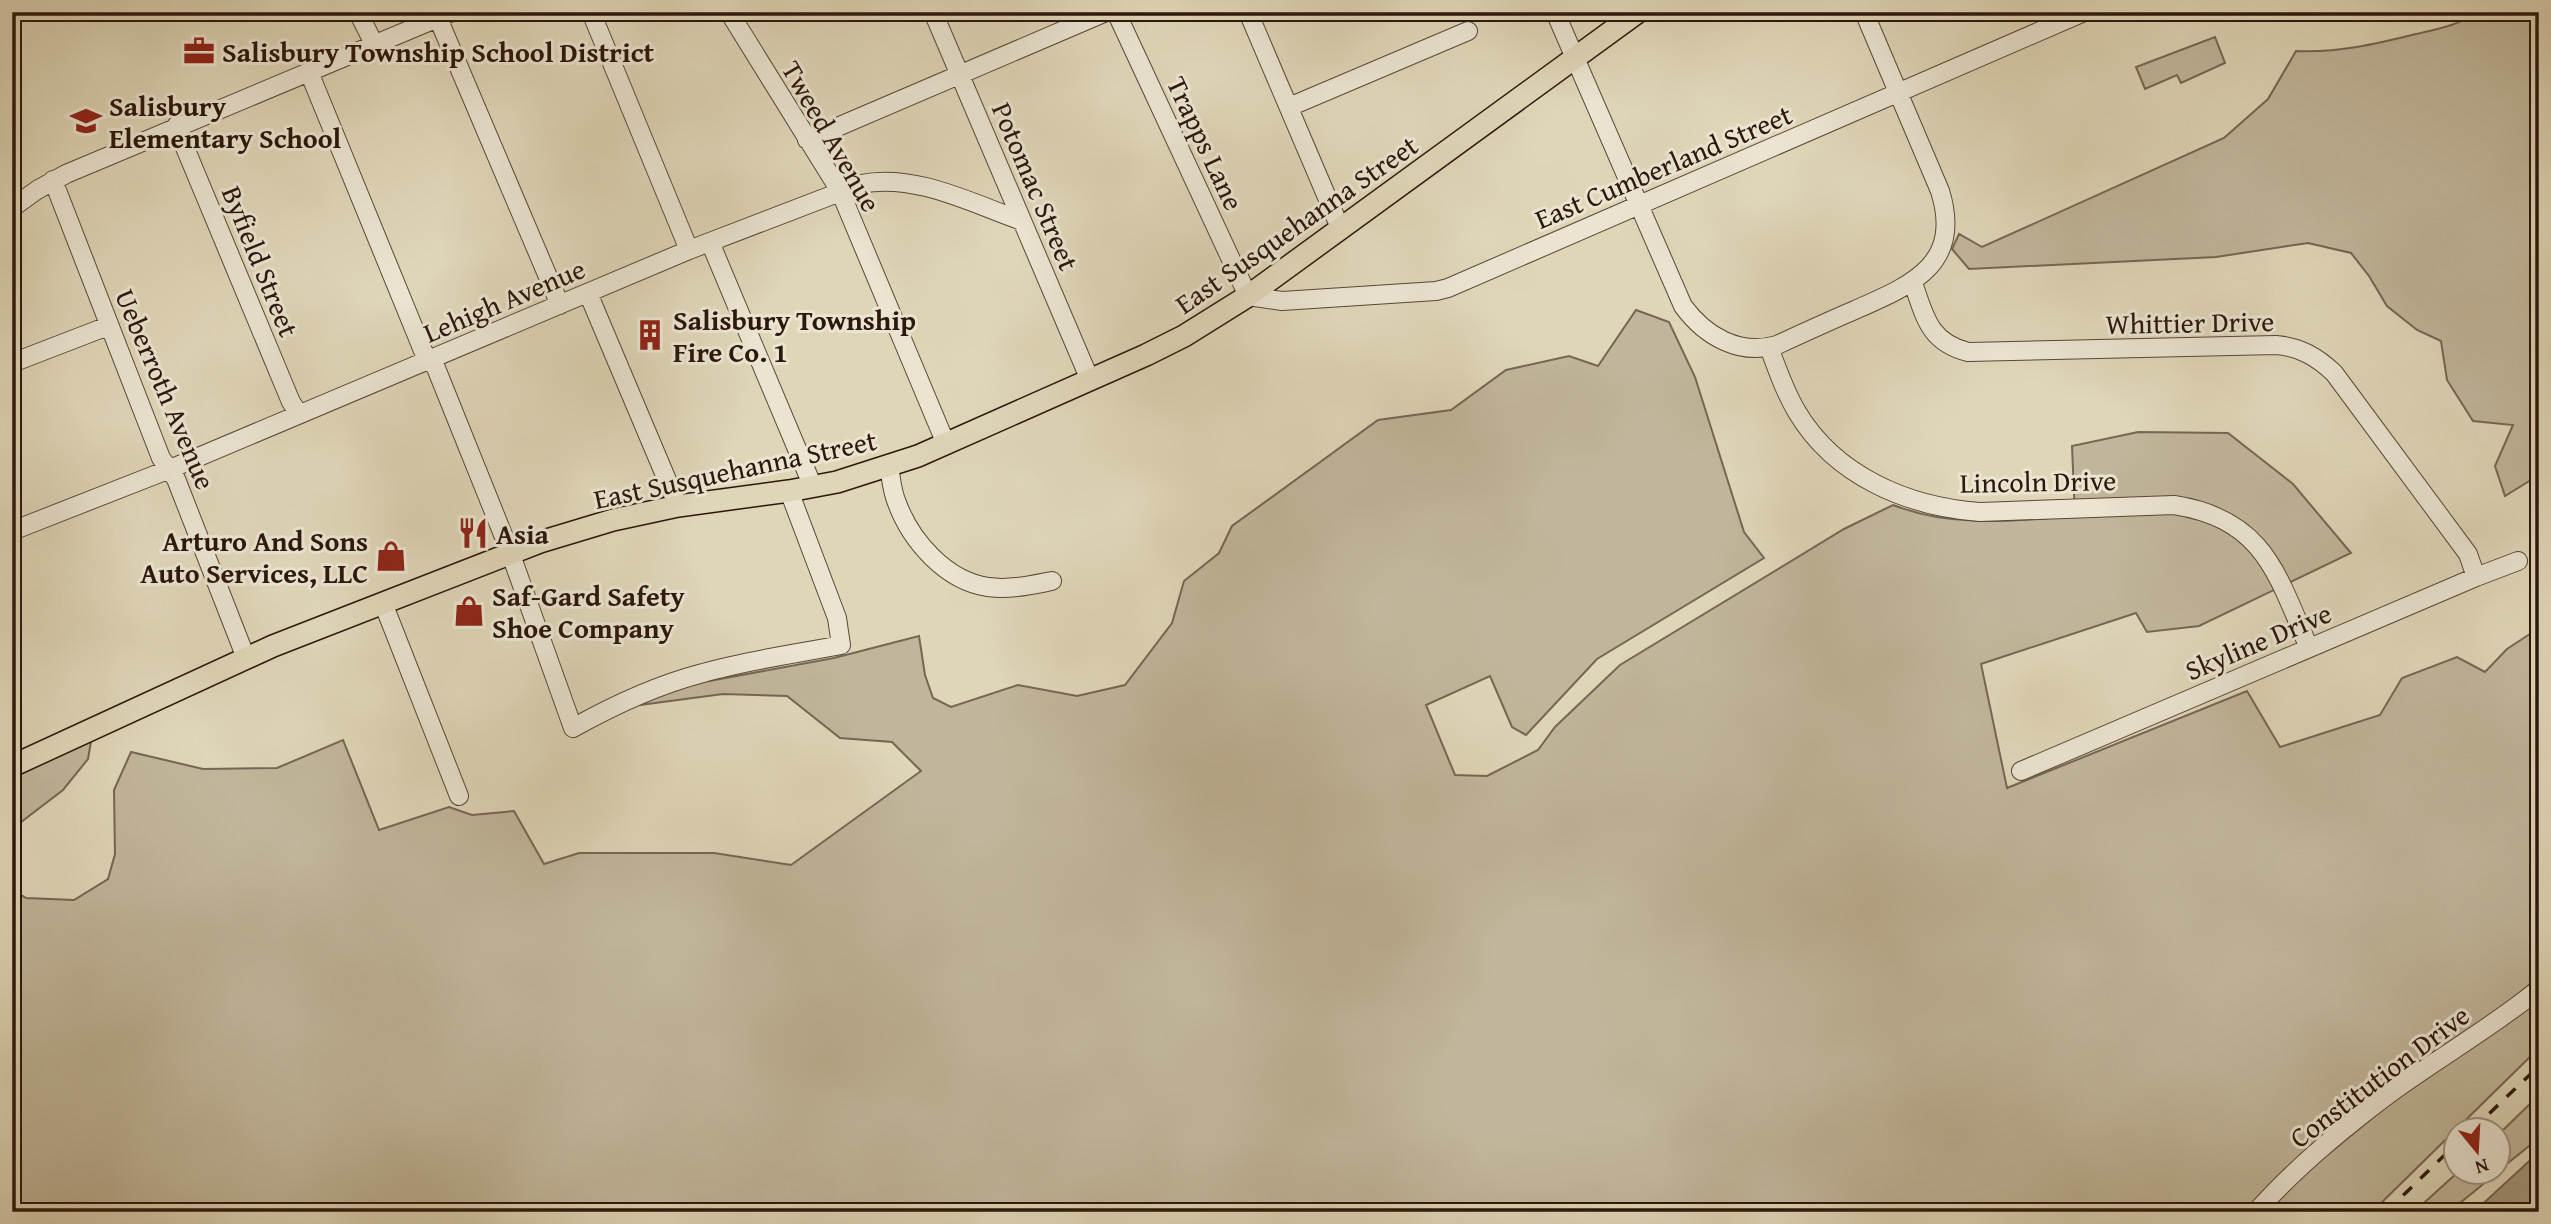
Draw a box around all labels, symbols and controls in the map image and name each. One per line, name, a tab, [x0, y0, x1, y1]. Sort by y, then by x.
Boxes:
place label: Salisbury Township School District	[222, 31, 655, 72]
office icon: Salisbury Township School District	[182, 34, 216, 68]
street label: Tweed Avenue	[772, 53, 892, 219]
street label: Trapps Lane	[1157, 69, 1255, 217]
place label: Salisbury Elementary School	[109, 85, 342, 158]
street label: East Cumberland Street	[1528, 93, 1798, 239]
street label: Potomac Street	[982, 96, 1090, 277]
school or university icon: Salisbury Elementary School	[69, 104, 103, 138]
street label: East Susquehanna Street	[1166, 125, 1426, 323]
street label: Byfield Street	[212, 179, 310, 343]
street label: Lehigh Avenue	[417, 247, 591, 353]
street label: Ueberroth Avenue	[105, 283, 227, 495]
place label: Salisbury Township Fire Co. 1	[673, 299, 916, 372]
street label: Whittier Drive	[2105, 300, 2275, 344]
building icon: Salisbury Township Fire Co. 1	[633, 318, 667, 352]
street label: East Susquehanna Street	[590, 419, 880, 519]
street label: Lincoln Drive	[1959, 459, 2117, 503]
place label: Asia	[496, 513, 550, 554]
restaurant icon: Asia	[456, 516, 490, 550]
place label: Arturo And Sons Auto Services, LLC	[140, 520, 368, 593]
shop icon: Arturo And Sons Auto Services, LLC	[374, 539, 408, 573]
place label: Saf-Gard Safety Shoe Company	[492, 575, 685, 648]
street label: Skyline Drive	[2178, 592, 2338, 690]
shop icon: Saf-Gard Safety Shoe Company	[452, 594, 486, 628]
street label: Constitution Drive	[2280, 995, 2478, 1157]
north arrow	[2442, 1116, 2512, 1186]
text: N	[2472, 1152, 2493, 1183]

